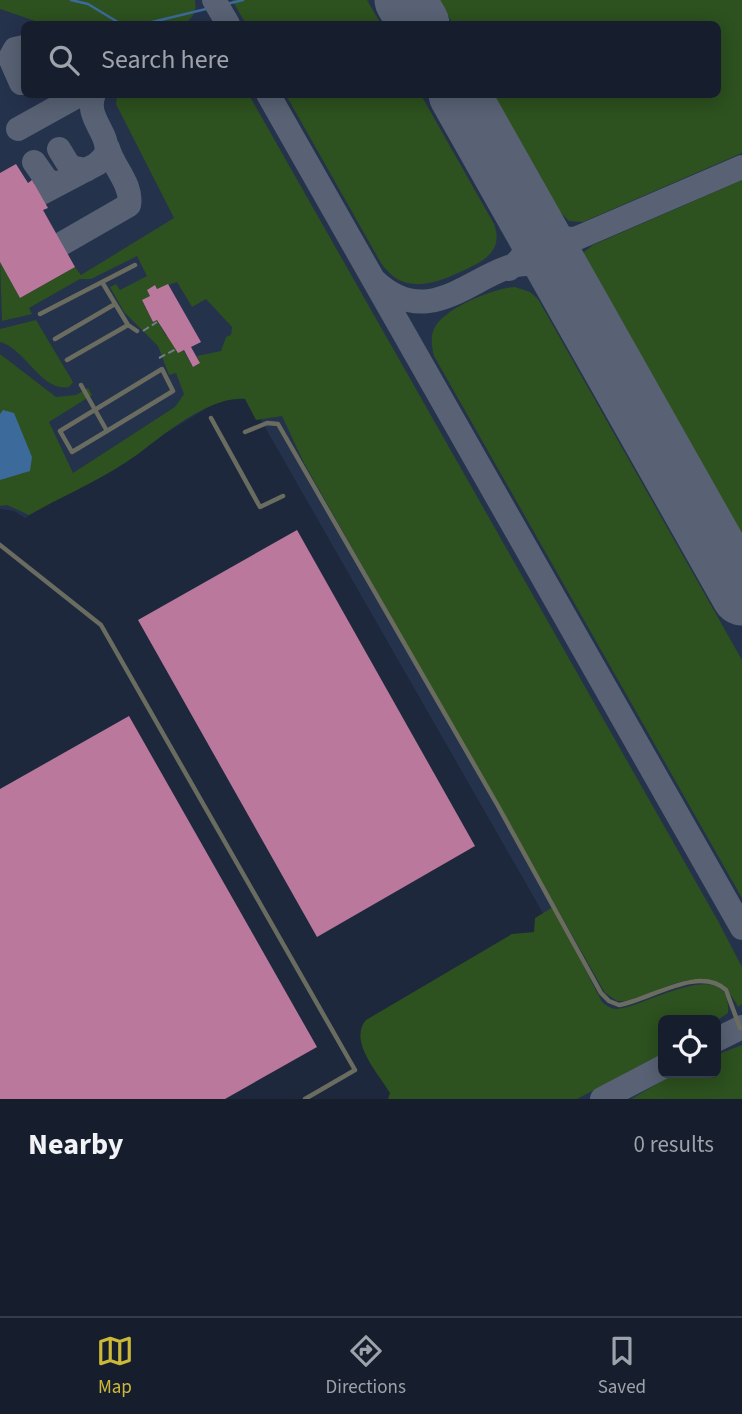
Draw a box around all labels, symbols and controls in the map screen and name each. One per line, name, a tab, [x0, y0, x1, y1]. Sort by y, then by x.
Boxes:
search box	[21, 21, 721, 98]
icon: search	[45, 41, 83, 79]
text: Search here	[101, 41, 229, 78]
map controls	[658, 1015, 721, 1078]
button: locate	[658, 1015, 721, 1078]
text: Nearby	[28, 1123, 123, 1166]
text: 0 results	[634, 1128, 714, 1161]
tab: Map	[96, 1332, 134, 1401]
tab: Directions	[326, 1332, 406, 1401]
tab: Saved	[598, 1332, 646, 1401]

